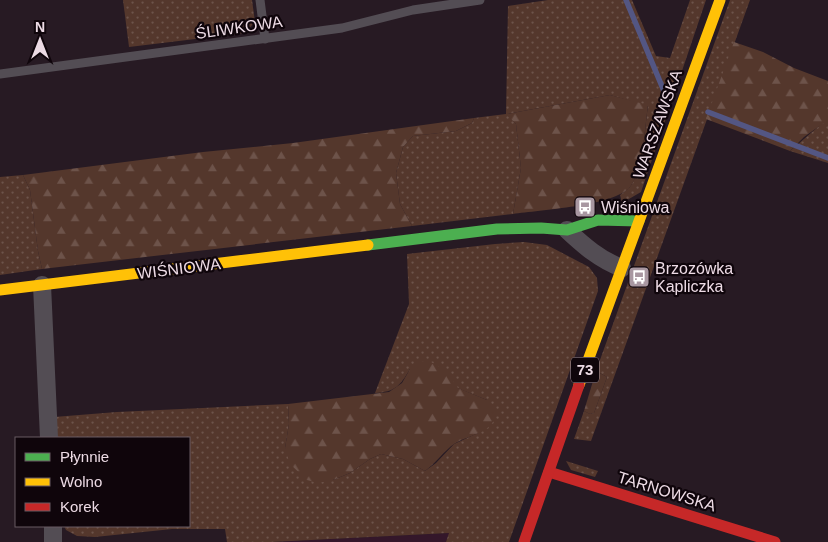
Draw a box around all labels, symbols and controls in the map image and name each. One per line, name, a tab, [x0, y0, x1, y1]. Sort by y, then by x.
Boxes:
street label: ŚLIWKOWA	[194, 12, 284, 42]
north arrow	[15, 15, 65, 65]
text: N	[35, 19, 45, 35]
street label: WARSZAWSKA	[630, 67, 685, 181]
bus stop icon: Wiśniowa	[573, 195, 597, 219]
place label: Wiśniowa	[601, 199, 670, 216]
street label: WIŚNIOWA	[136, 254, 222, 282]
place label: Brzozówka Kapliczka	[655, 260, 733, 295]
bus stop icon: Brzozówka Kapliczka	[627, 265, 651, 289]
road number: 73	[571, 358, 599, 382]
legend	[15, 437, 190, 527]
text: Płynnie	[60, 448, 109, 465]
street label: TARNOWSKA	[616, 468, 718, 515]
text: Wolno	[60, 473, 102, 490]
text: Korek	[60, 498, 100, 515]

